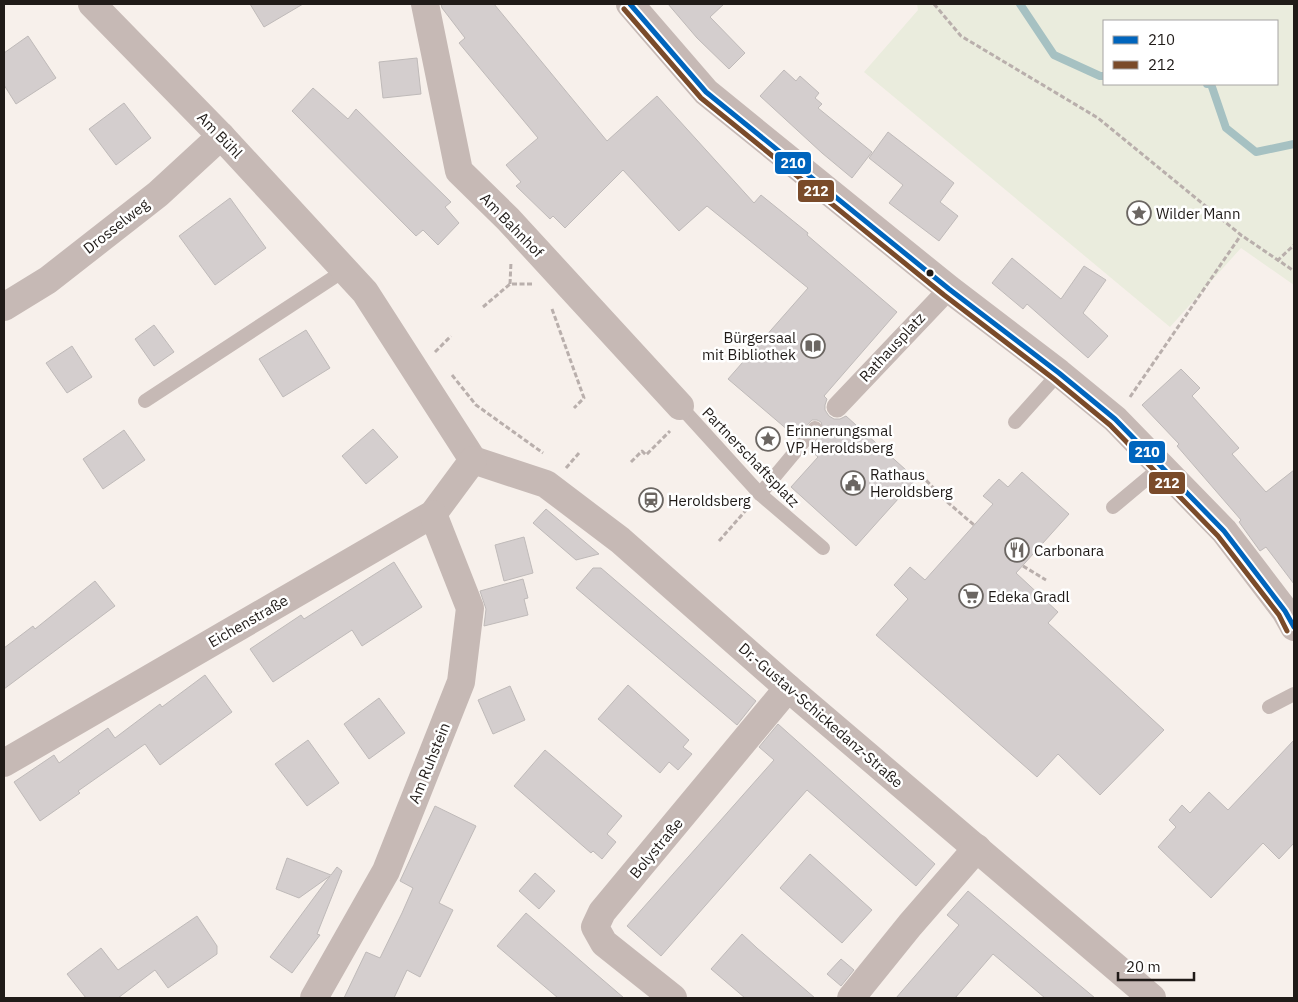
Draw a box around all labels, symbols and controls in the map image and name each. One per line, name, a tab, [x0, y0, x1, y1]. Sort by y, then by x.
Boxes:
legend	[1103, 20, 1278, 85]
text: 210	[1148, 30, 1175, 49]
text: 212	[1148, 55, 1175, 74]
street label: Am Bühl	[193, 108, 247, 162]
line badge: 210	[774, 151, 812, 175]
text: 210	[780, 154, 806, 172]
line badge: 212	[797, 179, 835, 203]
text: 212	[803, 182, 829, 200]
street label: Am Bahnhof	[476, 189, 548, 261]
street label: Drosselweg	[79, 194, 153, 258]
place icon: Wilder Mann	[1126, 200, 1152, 226]
place label: Wilder Mann	[1156, 204, 1240, 223]
unlabelled marker	[925, 268, 935, 278]
street label: Rathausplatz	[855, 308, 929, 386]
place label: Bürgersaal mit Bibliothek	[702, 328, 796, 364]
library icon: Bürgersaal mit Bibliothek	[800, 333, 826, 359]
street label: Partnerschaftsplatz	[698, 403, 804, 511]
place label: Erinnerungsmal VP, Heroldsberg	[786, 421, 893, 457]
place icon: Erinnerungsmal VP, Heroldsberg	[755, 426, 781, 452]
line badge: 210	[1128, 440, 1166, 464]
text: 210	[1134, 443, 1160, 461]
place label: Rathaus Heroldsberg	[870, 465, 953, 501]
public building icon: Rathaus Heroldsberg	[840, 470, 866, 496]
line badge: 212	[1148, 471, 1186, 495]
text: 212	[1154, 474, 1180, 492]
station icon: Heroldsberg	[638, 487, 664, 513]
place label: Heroldsberg	[668, 491, 751, 510]
restaurant icon: Carbonara	[1004, 537, 1030, 563]
place label: Carbonara	[1034, 541, 1104, 560]
supermarket icon: Edeka Gradl	[958, 583, 984, 609]
place label: Edeka Gradl	[988, 587, 1070, 606]
street label: Eichenstraße	[205, 591, 291, 651]
street label: Dr.-Gustav-Schickedanz-Straße	[735, 638, 907, 792]
street label: Am Ruhstein	[404, 720, 454, 806]
street label: Bolystraße	[625, 814, 687, 882]
scale bar	[1118, 950, 1194, 982]
text: 20 m	[1126, 957, 1161, 976]

